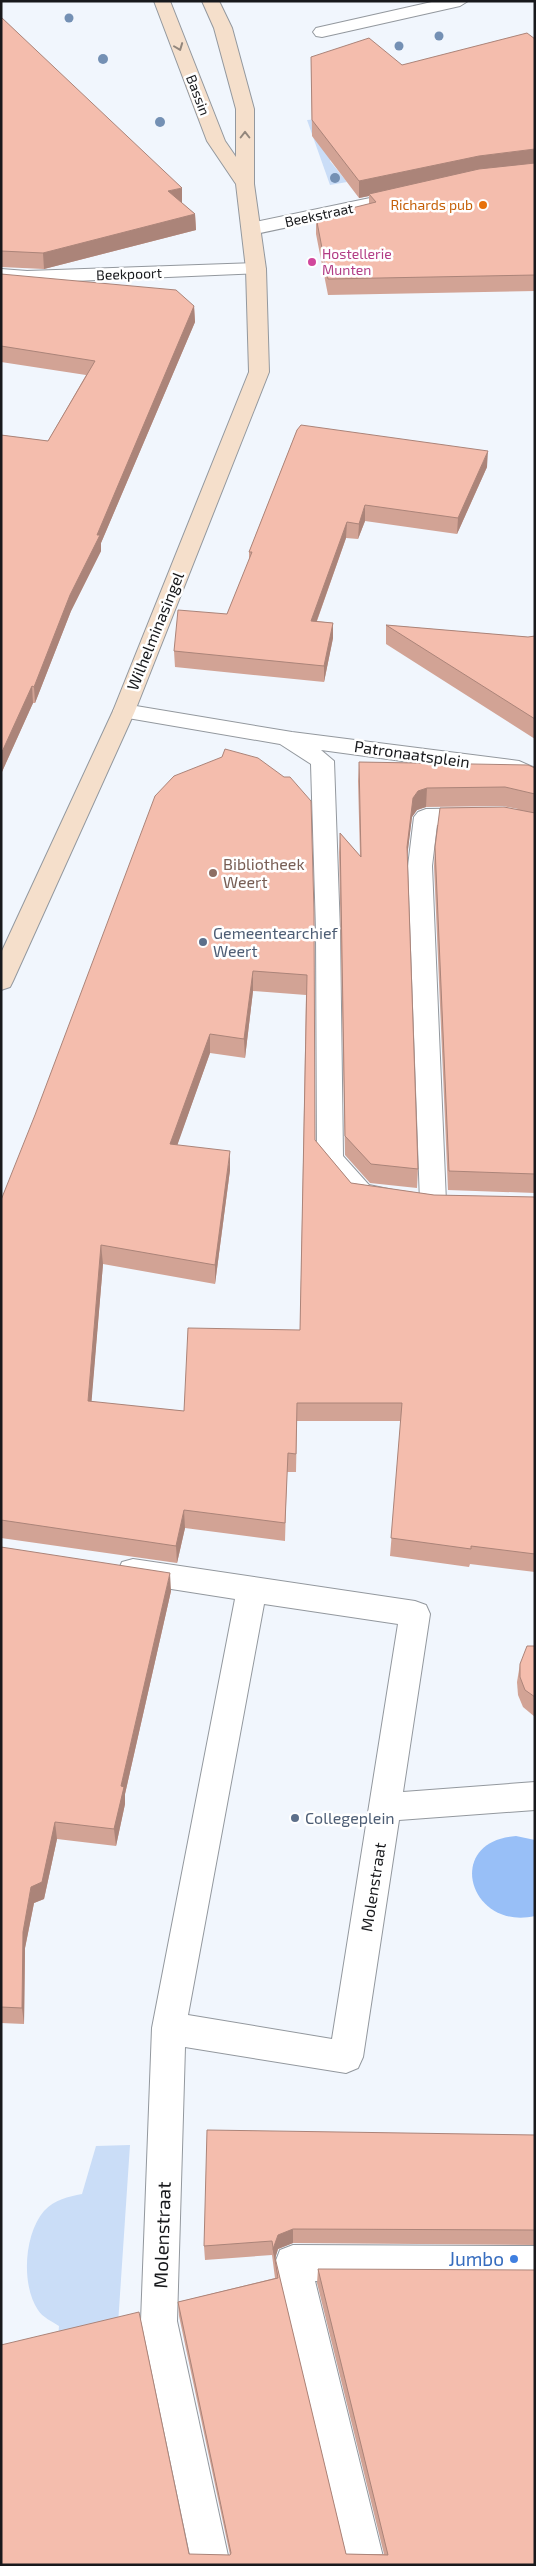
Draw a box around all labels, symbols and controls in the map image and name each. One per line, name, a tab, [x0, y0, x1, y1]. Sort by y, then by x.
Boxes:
one-way arrow	[173, 42, 183, 51]
street label: Bassin	[183, 72, 214, 118]
one-way arrow	[240, 131, 250, 139]
place label: Richards pub	[390, 196, 473, 213]
street label: Beekstraat	[283, 199, 355, 230]
marker: Richards pub	[477, 199, 489, 211]
place label: Hostellerie Munten	[322, 245, 392, 278]
marker: Hostellerie Munten	[306, 256, 318, 268]
street label: Beekpoort	[96, 264, 162, 283]
street label: Wilhelminasingel	[122, 569, 187, 693]
street label: Patronaatsplein	[353, 736, 471, 771]
place label: Bibliotheek Weert	[223, 854, 305, 891]
marker: Bibliotheek Weert	[207, 867, 219, 879]
place label: Gemeentearchief Weert	[213, 923, 338, 960]
marker: Gemeentearchief Weert	[197, 936, 209, 948]
place label: Collegeplein	[305, 1808, 395, 1827]
marker: Collegeplein	[289, 1812, 301, 1824]
street label: Molenstraat	[356, 1841, 389, 1933]
street label: Molenstraat	[148, 2181, 175, 2289]
place label: Jumbo	[448, 2247, 504, 2270]
marker: Jumbo	[508, 2253, 520, 2265]

